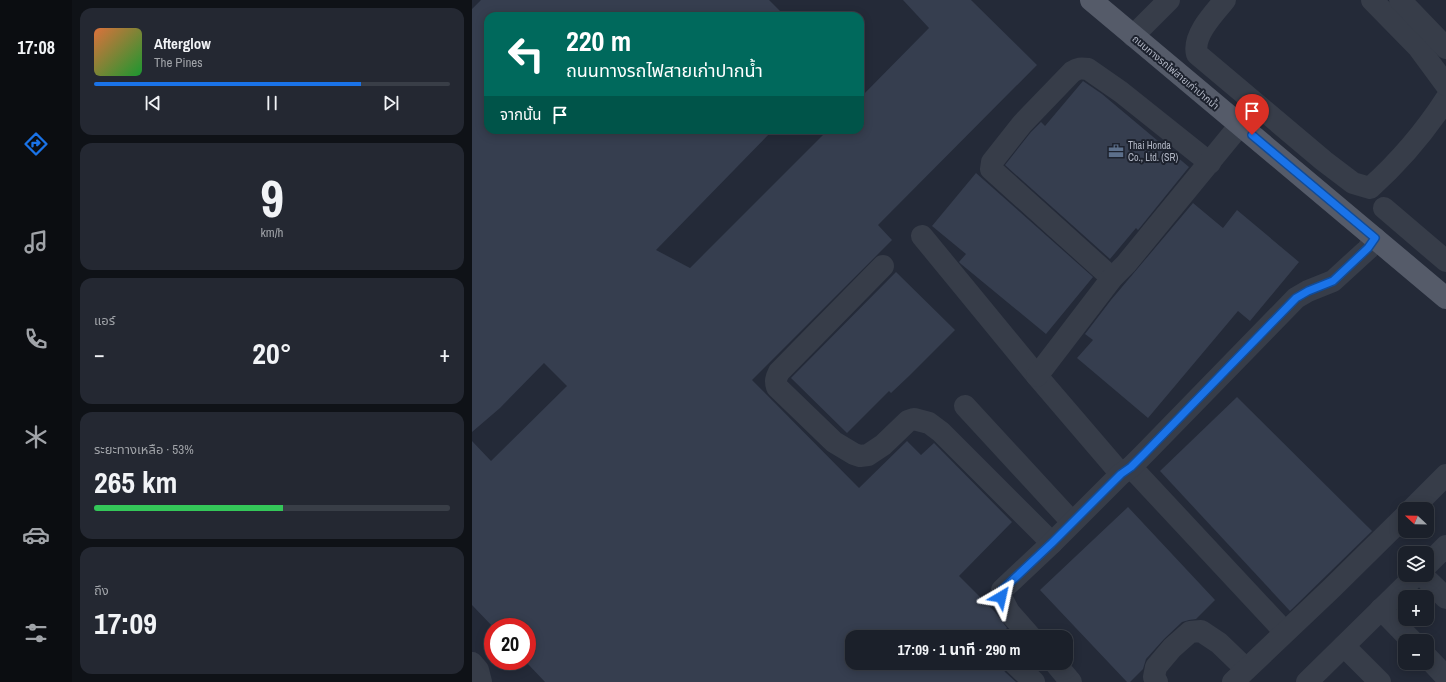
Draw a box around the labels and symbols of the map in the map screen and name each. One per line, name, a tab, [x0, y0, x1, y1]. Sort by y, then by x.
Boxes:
street label: ถนนทางรถไฟสายเก่าปากน้ำ	[1130, 31, 1222, 113]
pin	[1235, 94, 1269, 135]
place label: Thai Honda Co., Ltd. (SR)	[1128, 139, 1178, 164]
office icon: Thai Honda Co., Ltd. (SR)	[1107, 142, 1125, 160]
north arrow	[1398, 502, 1434, 538]
position arrow	[980, 576, 1022, 618]
speed limit sign: 20	[484, 618, 536, 670]

